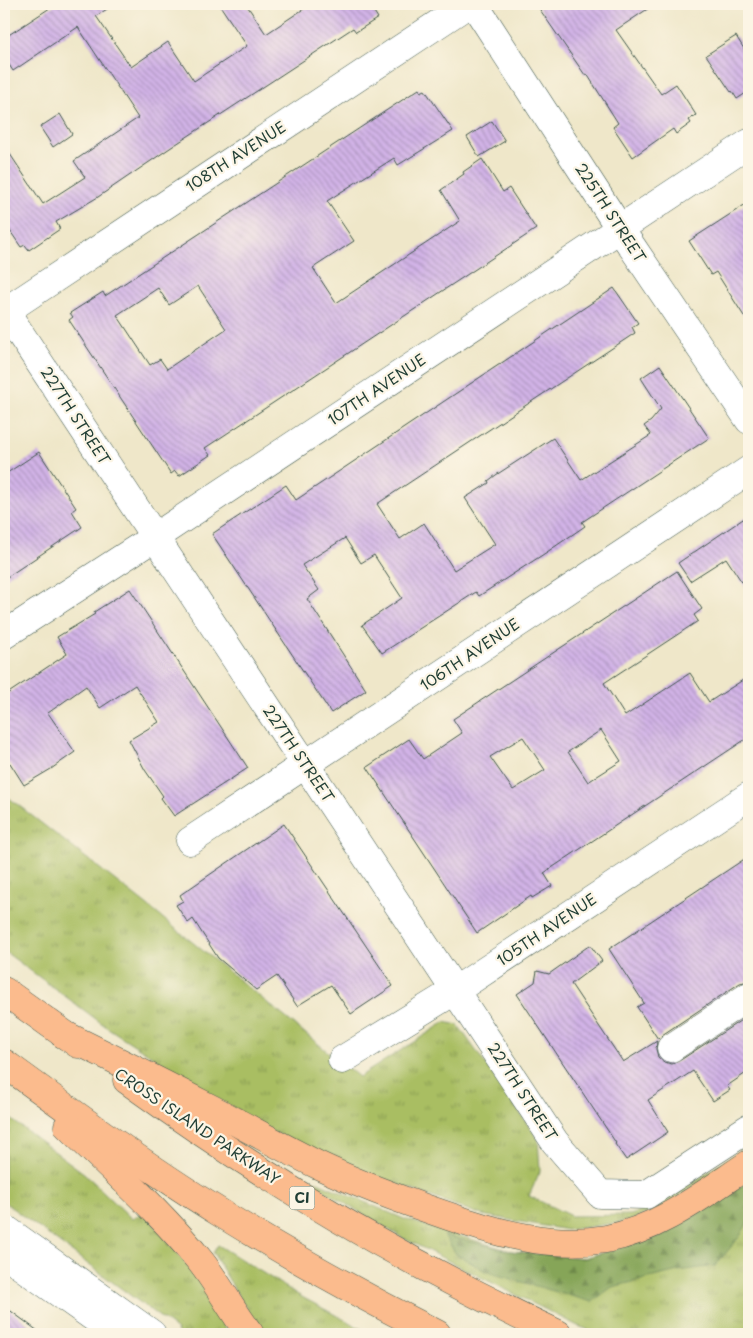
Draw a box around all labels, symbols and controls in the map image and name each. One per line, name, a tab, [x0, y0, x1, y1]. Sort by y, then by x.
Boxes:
street label: 108TH AVENUE	[180, 115, 290, 197]
street label: 225TH STREET	[570, 158, 653, 267]
street label: 107TH AVENUE	[323, 347, 430, 430]
street label: 227TH STREET	[36, 361, 117, 470]
street label: 106TH AVENUE	[415, 612, 524, 696]
street label: 227TH STREET	[258, 700, 341, 807]
street label: 105TH AVENUE	[492, 887, 601, 971]
street label: 227TH STREET	[483, 1037, 564, 1146]
street label: CROSS ISLAND PARKWAY	[110, 1062, 285, 1190]
road number: CI	[290, 1186, 314, 1210]

